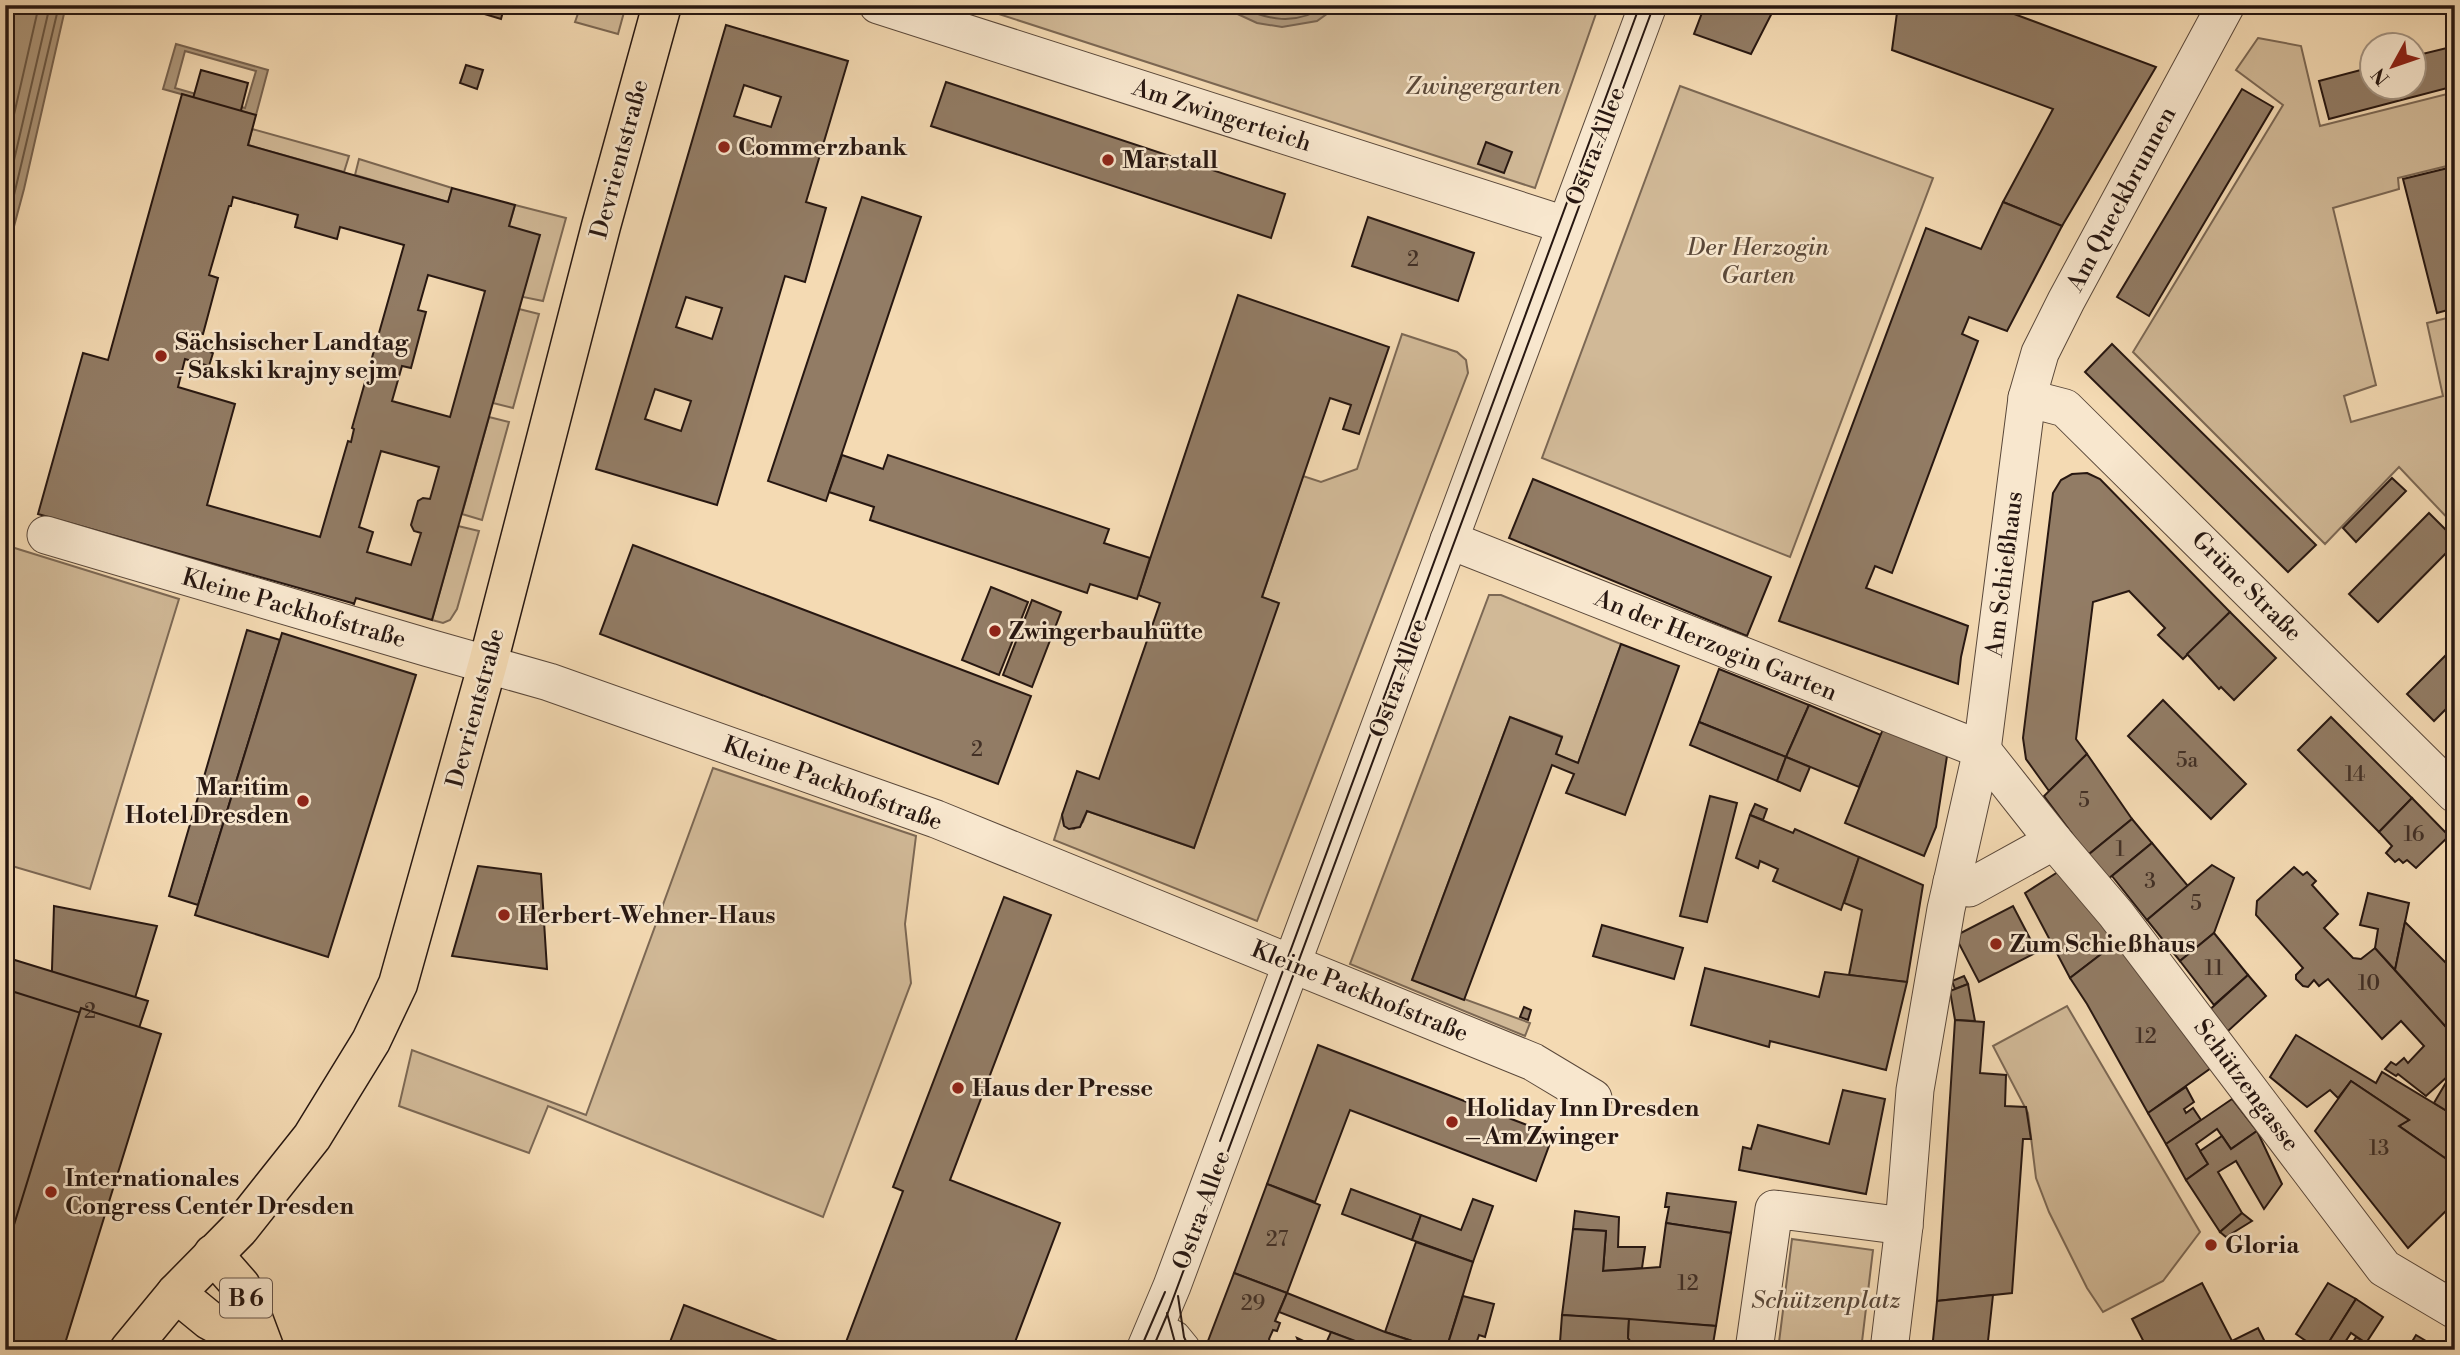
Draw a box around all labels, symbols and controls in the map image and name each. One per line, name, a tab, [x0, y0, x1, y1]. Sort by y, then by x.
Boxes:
north arrow	[2358, 32, 2428, 102]
text: N	[2367, 63, 2395, 90]
park label: Zwingergarten	[1405, 72, 1561, 102]
street label: Am Zwingerteich	[1128, 73, 1315, 159]
street label: Devrientstraße	[584, 76, 656, 242]
street label: Ostra-Allee	[1560, 83, 1632, 210]
street label: Am Queckbrunnen	[2060, 102, 2183, 298]
place label: Commerzbank	[738, 133, 908, 163]
marker: Commerzbank	[716, 139, 732, 155]
place label: Marstall	[1122, 146, 1218, 176]
marker: Marstall	[1100, 152, 1116, 168]
park label: Der Herzogin Garten	[1686, 233, 1830, 291]
house number: 2	[1407, 247, 1419, 273]
place label: Sächsischer Landtag - Sakski krajny sejm	[175, 328, 409, 386]
marker: Sächsischer Landtag - Sakski krajny sejm	[153, 348, 169, 364]
street label: Am Schießhaus	[1980, 490, 2030, 660]
street label: Grüne Straße	[2185, 525, 2308, 648]
street label: Kleine Packhofstraße	[178, 563, 409, 655]
street label: An der Herzogin Garten	[1589, 583, 1841, 708]
street label: Ostra-Allee	[1364, 615, 1434, 742]
place label: Zwingerbauhütte	[1009, 617, 1203, 647]
marker: Zwingerbauhütte	[987, 623, 1003, 639]
street label: Devrientstraße	[440, 625, 512, 791]
street label: Kleine Packhofstraße	[719, 730, 947, 838]
house number: 2	[971, 737, 983, 763]
house number: 5a	[2176, 748, 2198, 774]
house number: 14	[2345, 762, 2365, 788]
place label: Maritim Hotel Dresden	[125, 773, 289, 831]
house number: 5	[2078, 788, 2090, 814]
marker: Maritim Hotel Dresden	[295, 793, 311, 809]
house number: 16	[2403, 822, 2425, 848]
house number: 1	[2115, 837, 2125, 863]
house number: 3	[2144, 869, 2156, 895]
house number: 5	[2190, 891, 2202, 917]
place label: Herbert-Wehner-Haus	[518, 901, 776, 931]
marker: Herbert-Wehner-Haus	[496, 907, 512, 923]
place label: Zum Schießhaus	[2010, 930, 2196, 960]
street label: Kleine Packhofstraße	[1247, 935, 1473, 1049]
marker: Zum Schießhaus	[1988, 936, 2004, 952]
house number: 11	[2205, 956, 2223, 982]
house number: 10	[2358, 971, 2380, 997]
house number: 2	[84, 999, 96, 1025]
street label: Schützengasse	[2187, 1014, 2306, 1158]
house number: 12	[2135, 1024, 2157, 1050]
place label: Haus der Presse	[972, 1074, 1153, 1104]
marker: Haus der Presse	[950, 1080, 966, 1096]
place label: Holiday Inn Dresden – Am Zwinger	[1466, 1094, 1699, 1152]
marker: Holiday Inn Dresden – Am Zwinger	[1444, 1114, 1460, 1130]
house number: 13	[2369, 1136, 2389, 1162]
street label: Ostra-Allee	[1167, 1147, 1237, 1274]
place label: Internationales Congress Center Dresden	[65, 1164, 354, 1222]
marker: Internationales Congress Center Dresden	[43, 1184, 59, 1200]
house number: 27	[1266, 1227, 1289, 1253]
place label: Gloria	[2225, 1231, 2300, 1261]
marker: Gloria	[2203, 1237, 2219, 1253]
house number: 12	[1677, 1271, 1699, 1297]
road number: B 6	[220, 1278, 272, 1317]
park label: Schützenplatz	[1751, 1286, 1901, 1316]
house number: 29	[1241, 1291, 1265, 1317]

